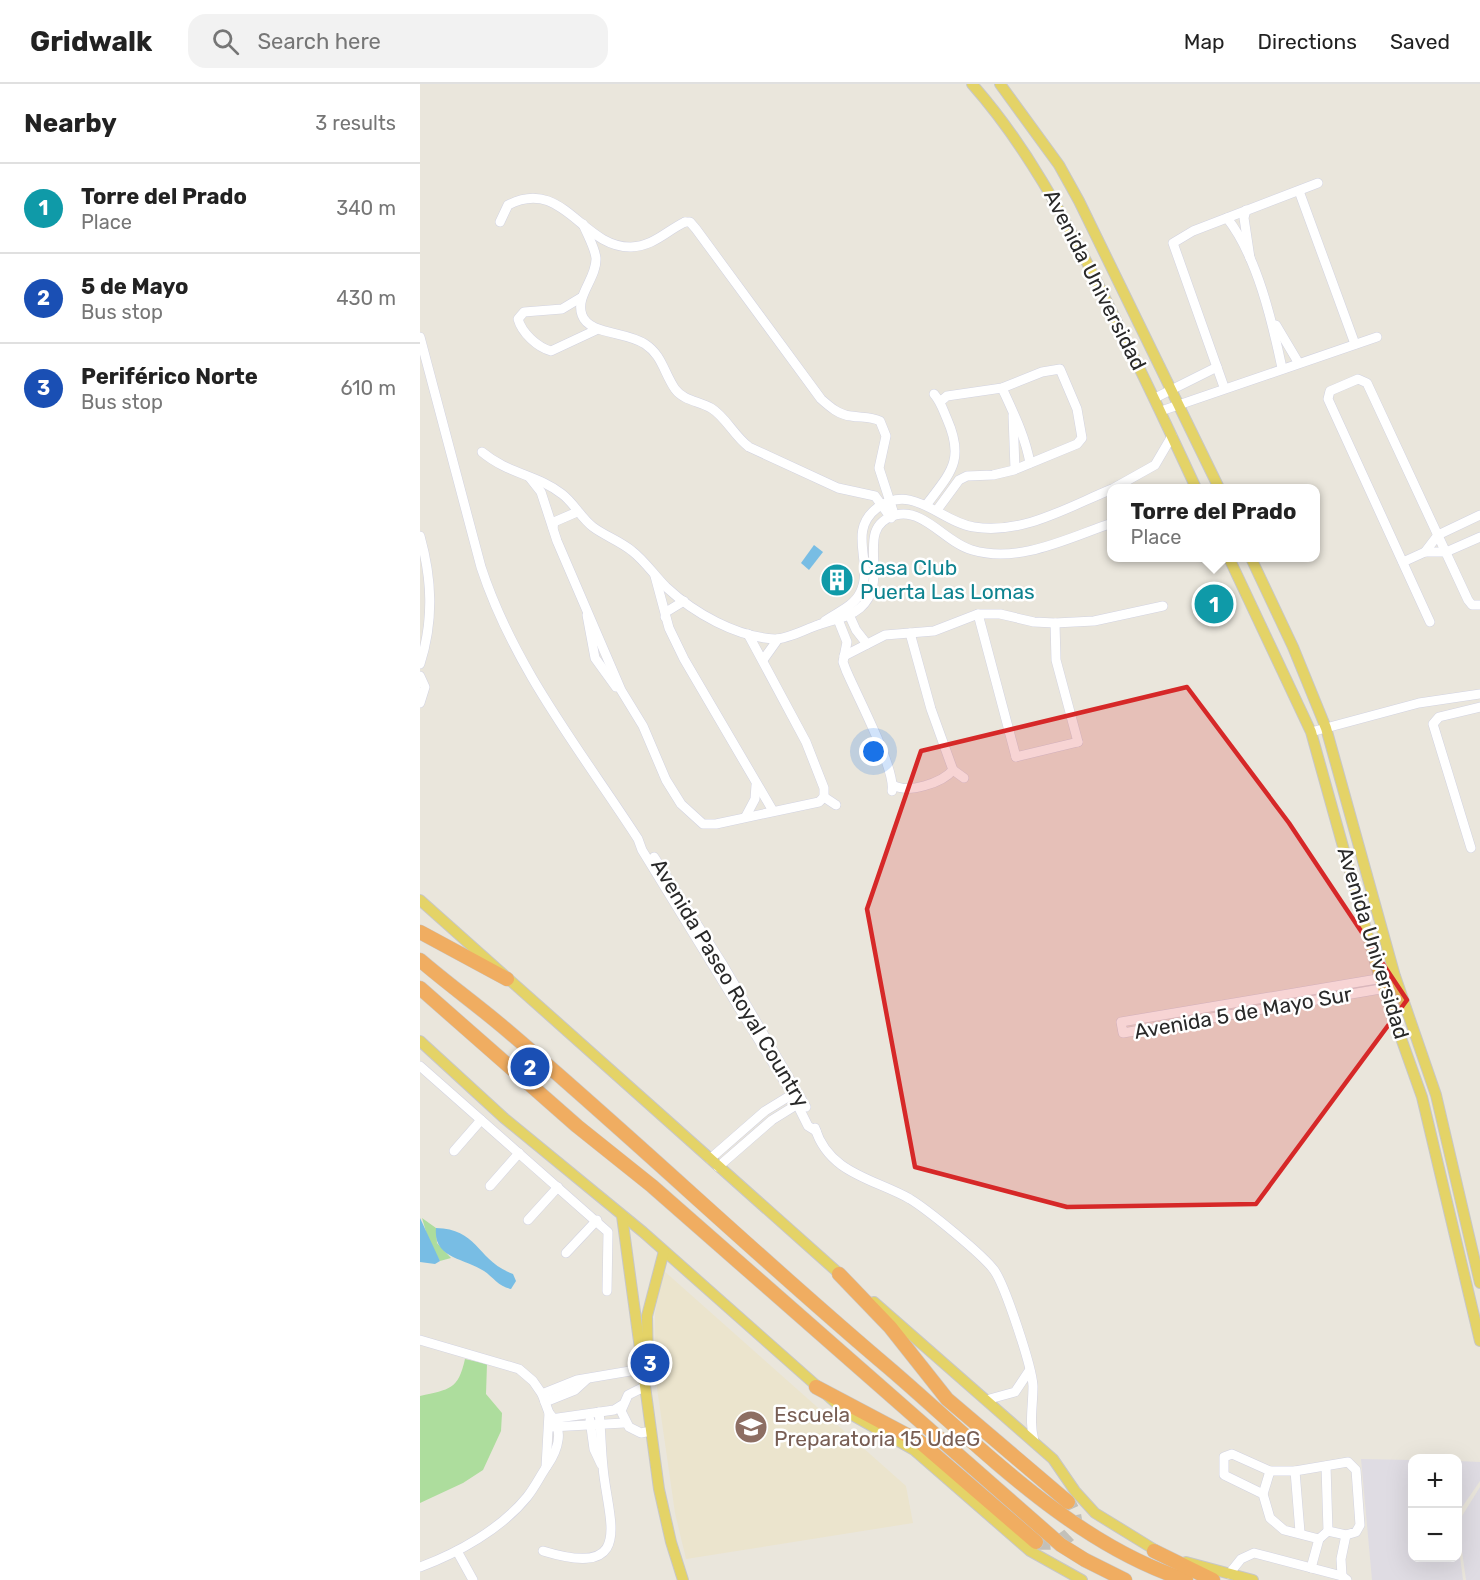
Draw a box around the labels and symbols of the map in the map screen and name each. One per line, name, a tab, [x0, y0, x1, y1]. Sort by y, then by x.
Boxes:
street label: Avenida Universidad	[1039, 185, 1152, 374]
place label: Casa Club Puerta Las Lomas	[860, 555, 1035, 604]
building icon: Casa Club Puerta Las Lomas	[819, 562, 855, 598]
pin: 1	[1194, 582, 1234, 626]
your location	[859, 737, 888, 766]
street label: Avenida Universidad	[1332, 844, 1415, 1042]
street label: Avenida Paseo Royal Country	[646, 854, 815, 1112]
street label: Avenida 5 de Mayo Sur	[1132, 981, 1354, 1044]
pin: 2	[510, 1044, 550, 1090]
pin: 3	[630, 1340, 670, 1386]
place label: Escuela Preparatoria 15 UdeG	[774, 1402, 980, 1451]
school or university icon: Escuela Preparatoria 15 UdeG	[733, 1409, 769, 1445]

